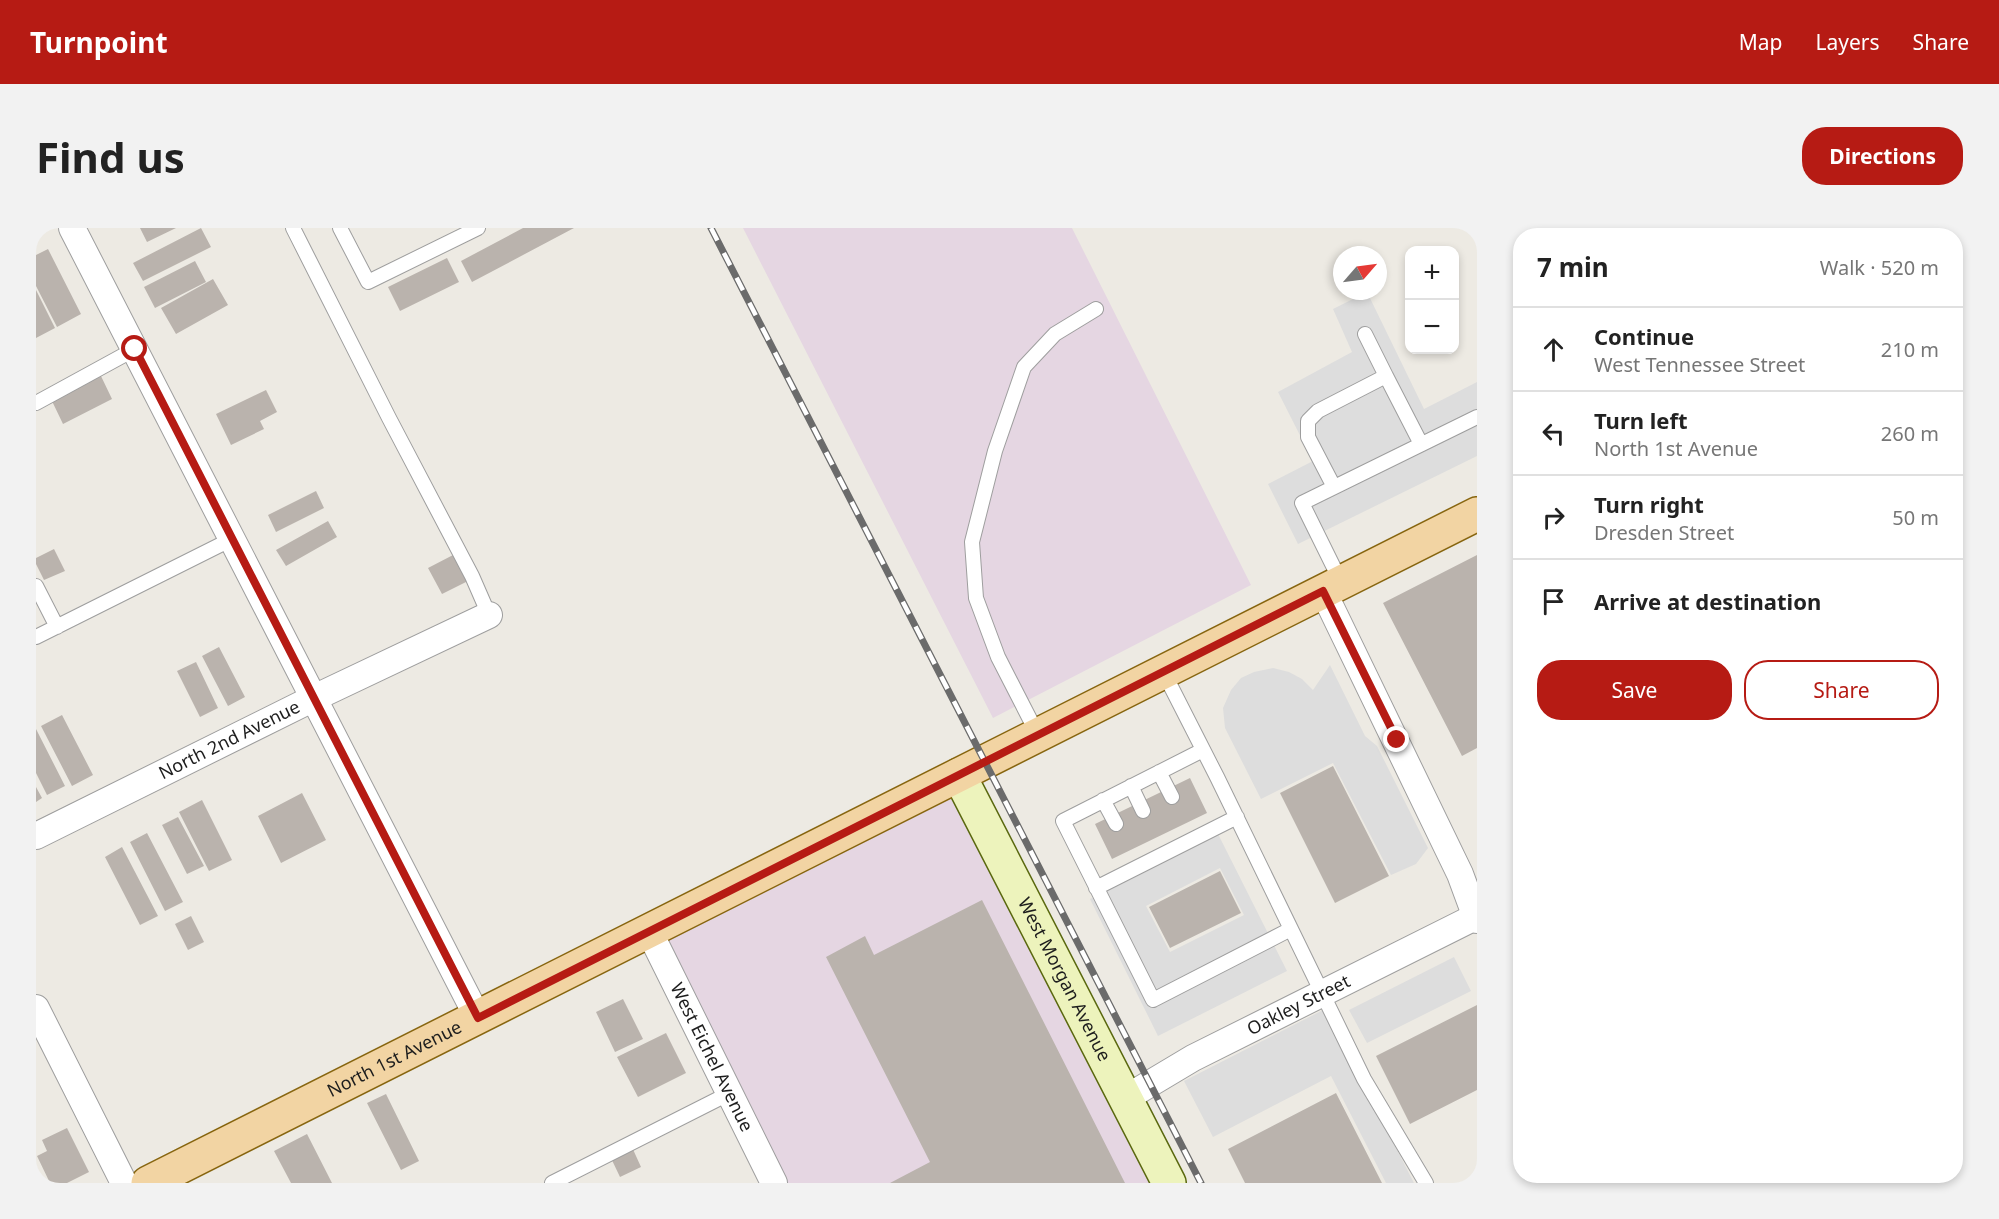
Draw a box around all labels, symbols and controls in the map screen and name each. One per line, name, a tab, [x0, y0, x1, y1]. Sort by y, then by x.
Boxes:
text: Turnpoint	[30, 23, 168, 61]
text: Map	[1739, 28, 1783, 56]
text: Layers	[1816, 28, 1880, 56]
text: Share	[1913, 28, 1969, 56]
button: Directions	[1802, 127, 1963, 185]
text: Find us	[36, 128, 185, 185]
north arrow	[1333, 246, 1387, 300]
map controls	[1405, 246, 1459, 354]
button: +	[1405, 246, 1459, 300]
text: 7 min	[1537, 249, 1609, 285]
text: Walk · 520 m	[1820, 254, 1939, 281]
button: −	[1405, 300, 1459, 354]
text: Continue	[1594, 321, 1694, 351]
icon: ahead	[1537, 333, 1570, 366]
route start	[121, 335, 147, 361]
text: 210 m	[1881, 336, 1939, 363]
text: West Tennessee Street	[1594, 351, 1805, 378]
text: Turn left	[1594, 405, 1688, 435]
icon: left	[1537, 417, 1570, 450]
text: 260 m	[1881, 420, 1939, 447]
text: North 1st Avenue	[1594, 435, 1758, 462]
text: Turn right	[1594, 489, 1704, 519]
icon: right	[1537, 501, 1570, 534]
text: 50 m	[1892, 504, 1939, 531]
text: Dresden Street	[1594, 519, 1734, 546]
icon: arrive	[1537, 585, 1570, 618]
text: Arrive at destination	[1594, 586, 1821, 616]
button: Save	[1537, 660, 1732, 720]
button: Share	[1744, 660, 1939, 720]
street label: North 2nd Avenue	[154, 694, 304, 784]
route end	[1383, 726, 1409, 752]
street label: West Morgan Avenue	[1013, 893, 1117, 1065]
street label: Oakley Street	[1242, 968, 1354, 1040]
street label: West Eichel Avenue	[665, 978, 760, 1135]
street label: North 1st Avenue	[323, 1014, 465, 1102]

